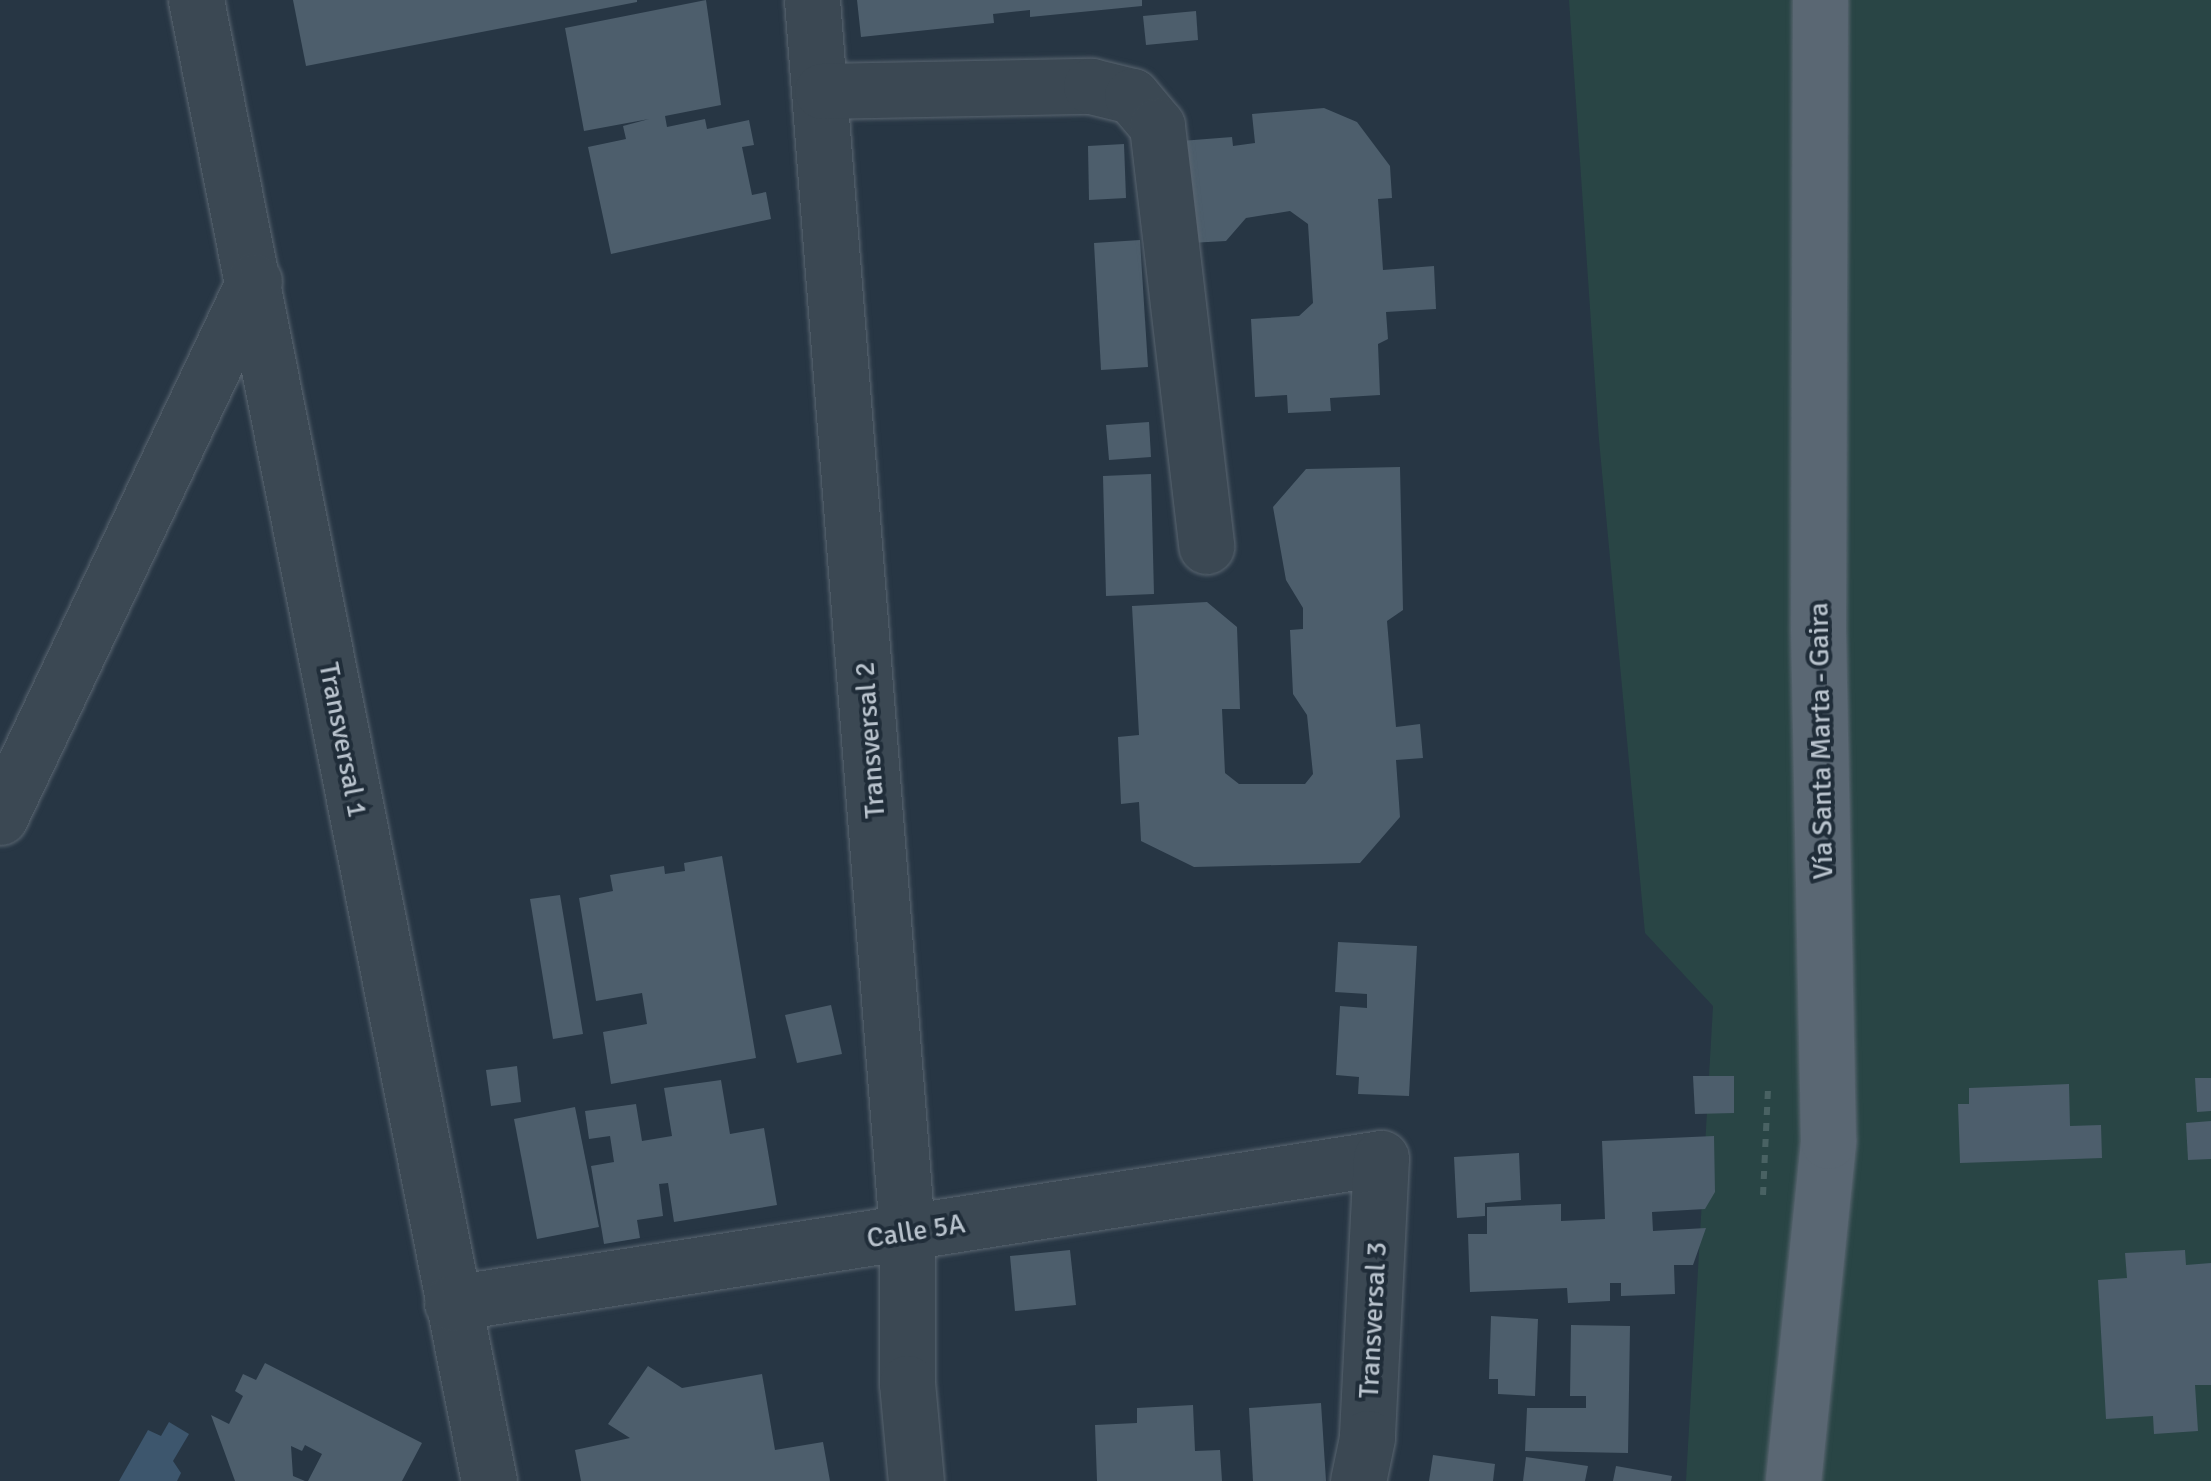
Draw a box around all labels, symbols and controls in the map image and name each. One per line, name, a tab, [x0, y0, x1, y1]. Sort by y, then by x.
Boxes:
street label: Vía Santa Marta - Gaira	[1802, 602, 1840, 880]
street label: Transversal 1	[312, 660, 374, 820]
street label: Transversal 2	[848, 661, 892, 819]
street label: Calle 5A	[864, 1207, 968, 1255]
street label: Transversal 3	[1352, 1241, 1394, 1399]

